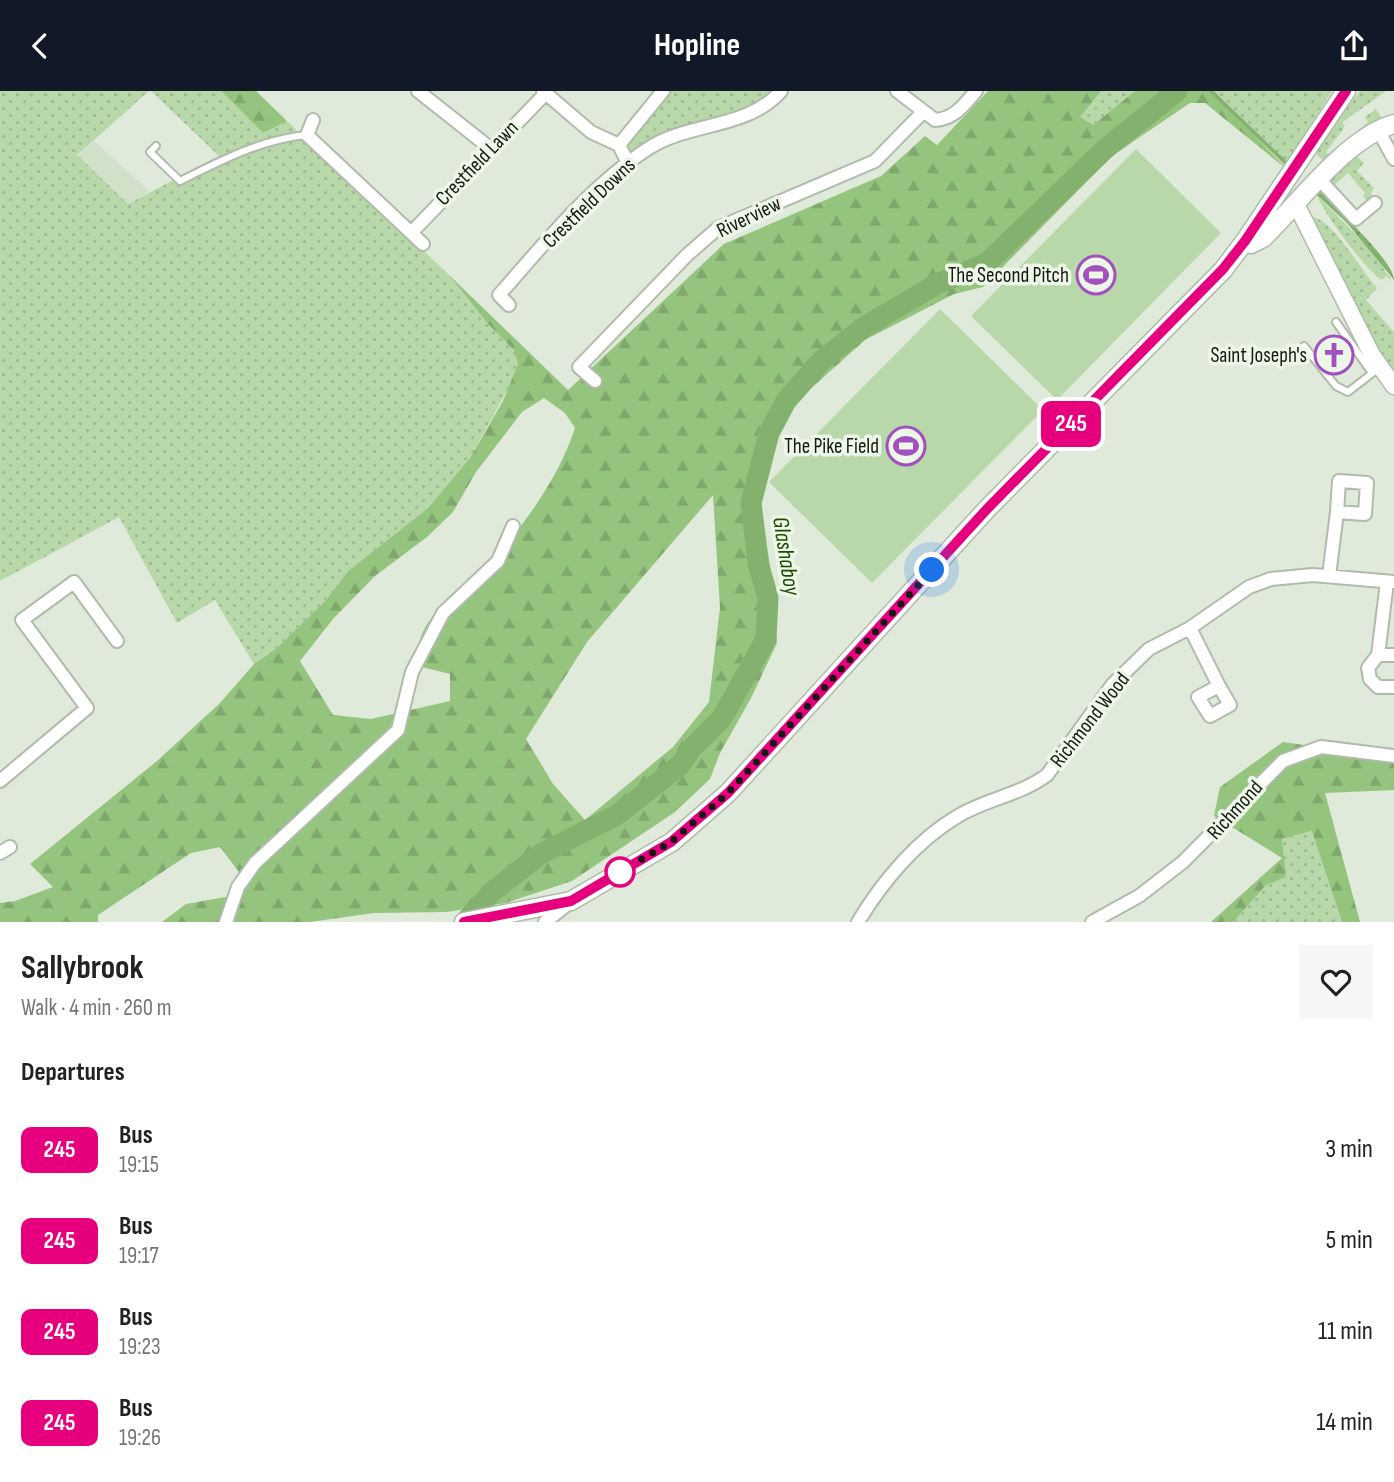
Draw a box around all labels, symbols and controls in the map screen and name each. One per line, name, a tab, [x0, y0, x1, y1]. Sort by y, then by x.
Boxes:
text: Hopline	[654, 26, 740, 65]
icon: back	[21, 27, 59, 65]
icon: share	[1335, 27, 1373, 65]
street label: Crestfield Lawn	[430, 115, 524, 211]
street label: Crestfield Downs	[537, 153, 641, 253]
street label: Riverview	[713, 191, 785, 243]
sports icon: The Second Pitch	[1075, 254, 1117, 296]
place label: The Second Pitch	[948, 263, 1069, 288]
church icon: Saint Joseph's	[1313, 334, 1355, 376]
place label: Saint Joseph's	[1210, 343, 1307, 368]
line badge: 245	[1031, 401, 1111, 447]
text: 245	[1055, 409, 1087, 438]
sports icon: The Pike Field	[885, 425, 927, 467]
place label: The Pike Field	[784, 434, 879, 459]
water label: Glashaboy	[766, 515, 806, 598]
your location	[914, 552, 949, 587]
street label: Richmond Wood	[1045, 667, 1135, 773]
street label: Richmond	[1202, 775, 1268, 845]
unlabelled marker	[605, 857, 635, 887]
button: heart	[1299, 945, 1373, 1019]
text: Sallybrook	[21, 948, 143, 988]
text: Walk · 4 min · 260 m	[21, 994, 171, 1022]
text: Departures	[21, 1057, 125, 1088]
text: Bus	[119, 1120, 153, 1151]
text: 3 min	[1325, 1134, 1373, 1165]
text: 245	[43, 1135, 76, 1164]
text: 19:15	[119, 1151, 159, 1179]
text: Bus	[119, 1211, 153, 1242]
text: 5 min	[1326, 1225, 1373, 1256]
text: 245	[43, 1226, 76, 1255]
text: 19:17	[119, 1242, 159, 1270]
text: Bus	[119, 1302, 153, 1333]
text: 11 min	[1318, 1316, 1373, 1347]
text: 245	[43, 1317, 76, 1346]
text: 19:23	[119, 1333, 161, 1361]
text: Bus	[119, 1393, 153, 1424]
text: 14 min	[1316, 1407, 1373, 1438]
text: 245	[43, 1408, 76, 1437]
text: 19:26	[119, 1424, 161, 1452]

